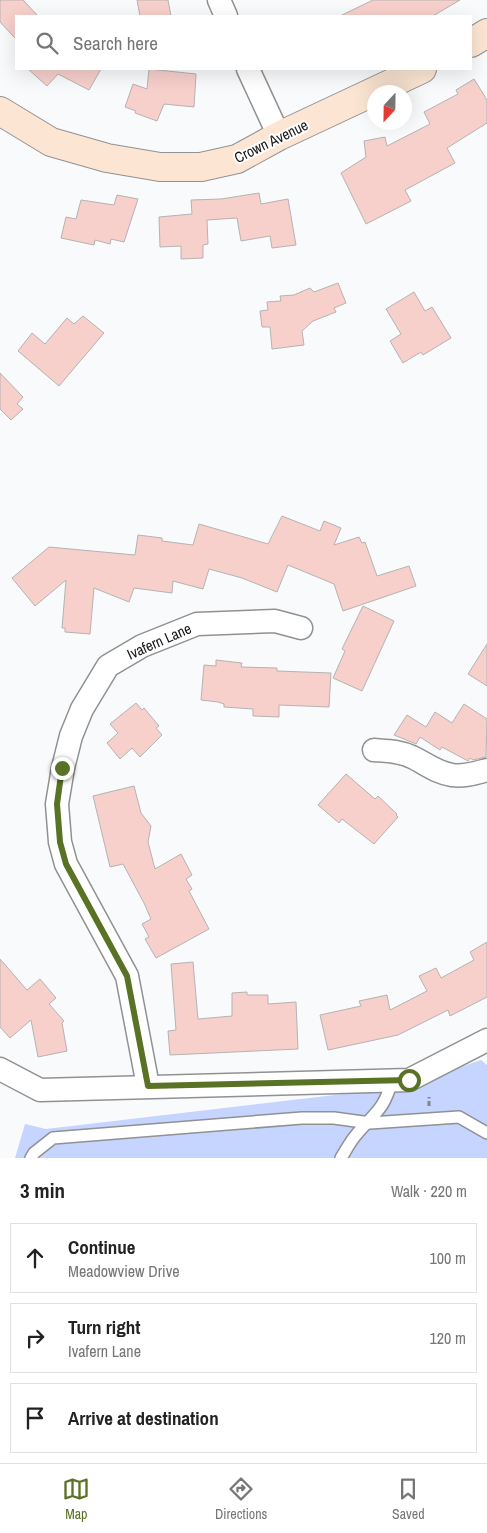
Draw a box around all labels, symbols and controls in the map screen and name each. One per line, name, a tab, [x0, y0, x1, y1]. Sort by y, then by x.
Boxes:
search box	[15, 15, 472, 70]
icon: search	[33, 29, 61, 57]
text: Search here	[73, 30, 158, 56]
north arrow	[367, 85, 412, 130]
street label: Crown Avenue	[231, 114, 312, 168]
street label: Ivafern Lane	[123, 617, 195, 665]
route end	[51, 757, 74, 780]
route start	[398, 1069, 421, 1092]
text: 3 min	[20, 1176, 65, 1205]
text: Walk · 220 m	[391, 1180, 467, 1202]
text: Continue	[68, 1234, 136, 1260]
icon: ahead	[21, 1244, 49, 1272]
text: 100 m	[430, 1247, 466, 1269]
text: Meadowview Drive	[68, 1260, 180, 1282]
text: Turn right	[68, 1314, 140, 1340]
icon: right	[21, 1324, 49, 1352]
text: 120 m	[430, 1327, 466, 1349]
text: Ivafern Lane	[68, 1340, 141, 1362]
icon: arrive	[21, 1404, 49, 1432]
text: Arrive at destination	[68, 1405, 219, 1431]
tab: Map	[62, 1475, 90, 1523]
tab: Directions	[215, 1475, 267, 1523]
tab: Saved	[392, 1475, 425, 1523]

